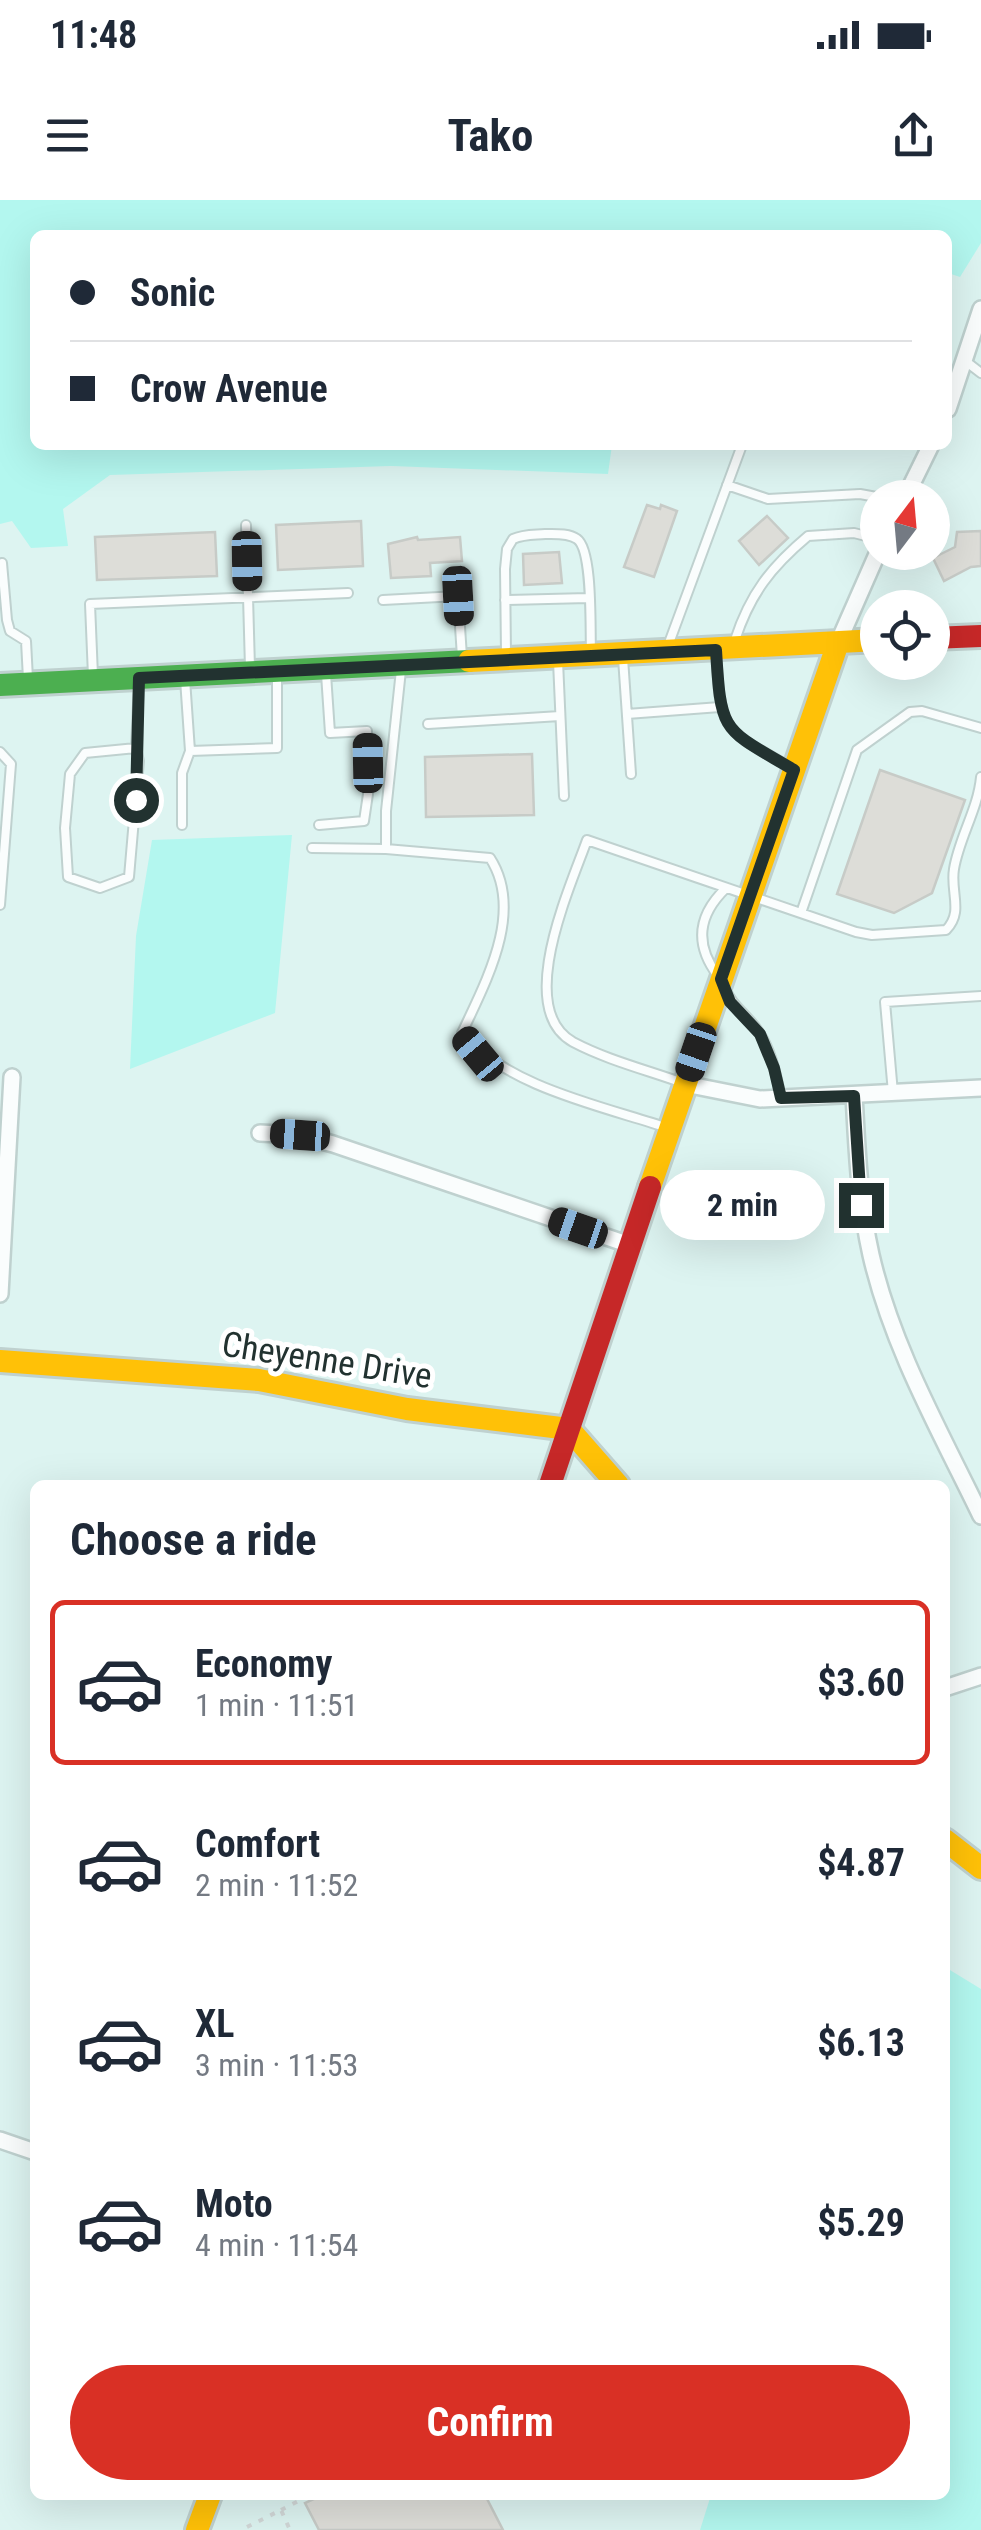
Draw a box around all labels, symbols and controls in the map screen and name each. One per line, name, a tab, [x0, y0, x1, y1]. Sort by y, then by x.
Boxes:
text: 11:48	[50, 13, 137, 57]
icon: menu	[40, 108, 95, 163]
icon: share	[886, 108, 941, 163]
text: Tako	[448, 109, 533, 162]
text: Sonic	[130, 271, 215, 315]
text: Crow Avenue	[130, 367, 328, 411]
north arrow	[860, 480, 950, 570]
map controls	[860, 480, 950, 680]
car	[231, 531, 263, 591]
car	[441, 565, 475, 627]
button: locate	[860, 590, 950, 680]
car	[352, 733, 384, 793]
route start	[114, 778, 159, 823]
car	[672, 1019, 720, 1085]
car	[447, 1021, 509, 1087]
car	[269, 1118, 331, 1152]
callout: 2 min	[661, 1170, 826, 1240]
route end	[839, 1183, 884, 1228]
text: 2 min	[707, 1186, 778, 1224]
car	[545, 1204, 611, 1252]
street label: Cheyenne Drive	[219, 1324, 435, 1397]
text: Choose a ride	[70, 1513, 317, 1566]
icon: car	[75, 1638, 165, 1728]
text: Economy	[195, 1642, 332, 1686]
text: $3.60	[817, 1661, 905, 1705]
text: 1 min · 11:51	[195, 1686, 358, 1724]
icon: car	[75, 1818, 165, 1908]
text: Comfort	[195, 1822, 320, 1866]
text: $4.87	[817, 1841, 905, 1885]
text: 2 min · 11:52	[195, 1866, 358, 1904]
icon: car	[75, 1998, 165, 2088]
text: XL	[195, 2002, 234, 2046]
text: $6.13	[817, 2021, 905, 2065]
text: 3 min · 11:53	[195, 2046, 358, 2084]
icon: car	[75, 2178, 165, 2268]
text: Moto	[195, 2182, 273, 2226]
text: $5.29	[817, 2201, 905, 2245]
text: 4 min · 11:54	[195, 2226, 358, 2264]
button: Confirm	[70, 2365, 910, 2480]

